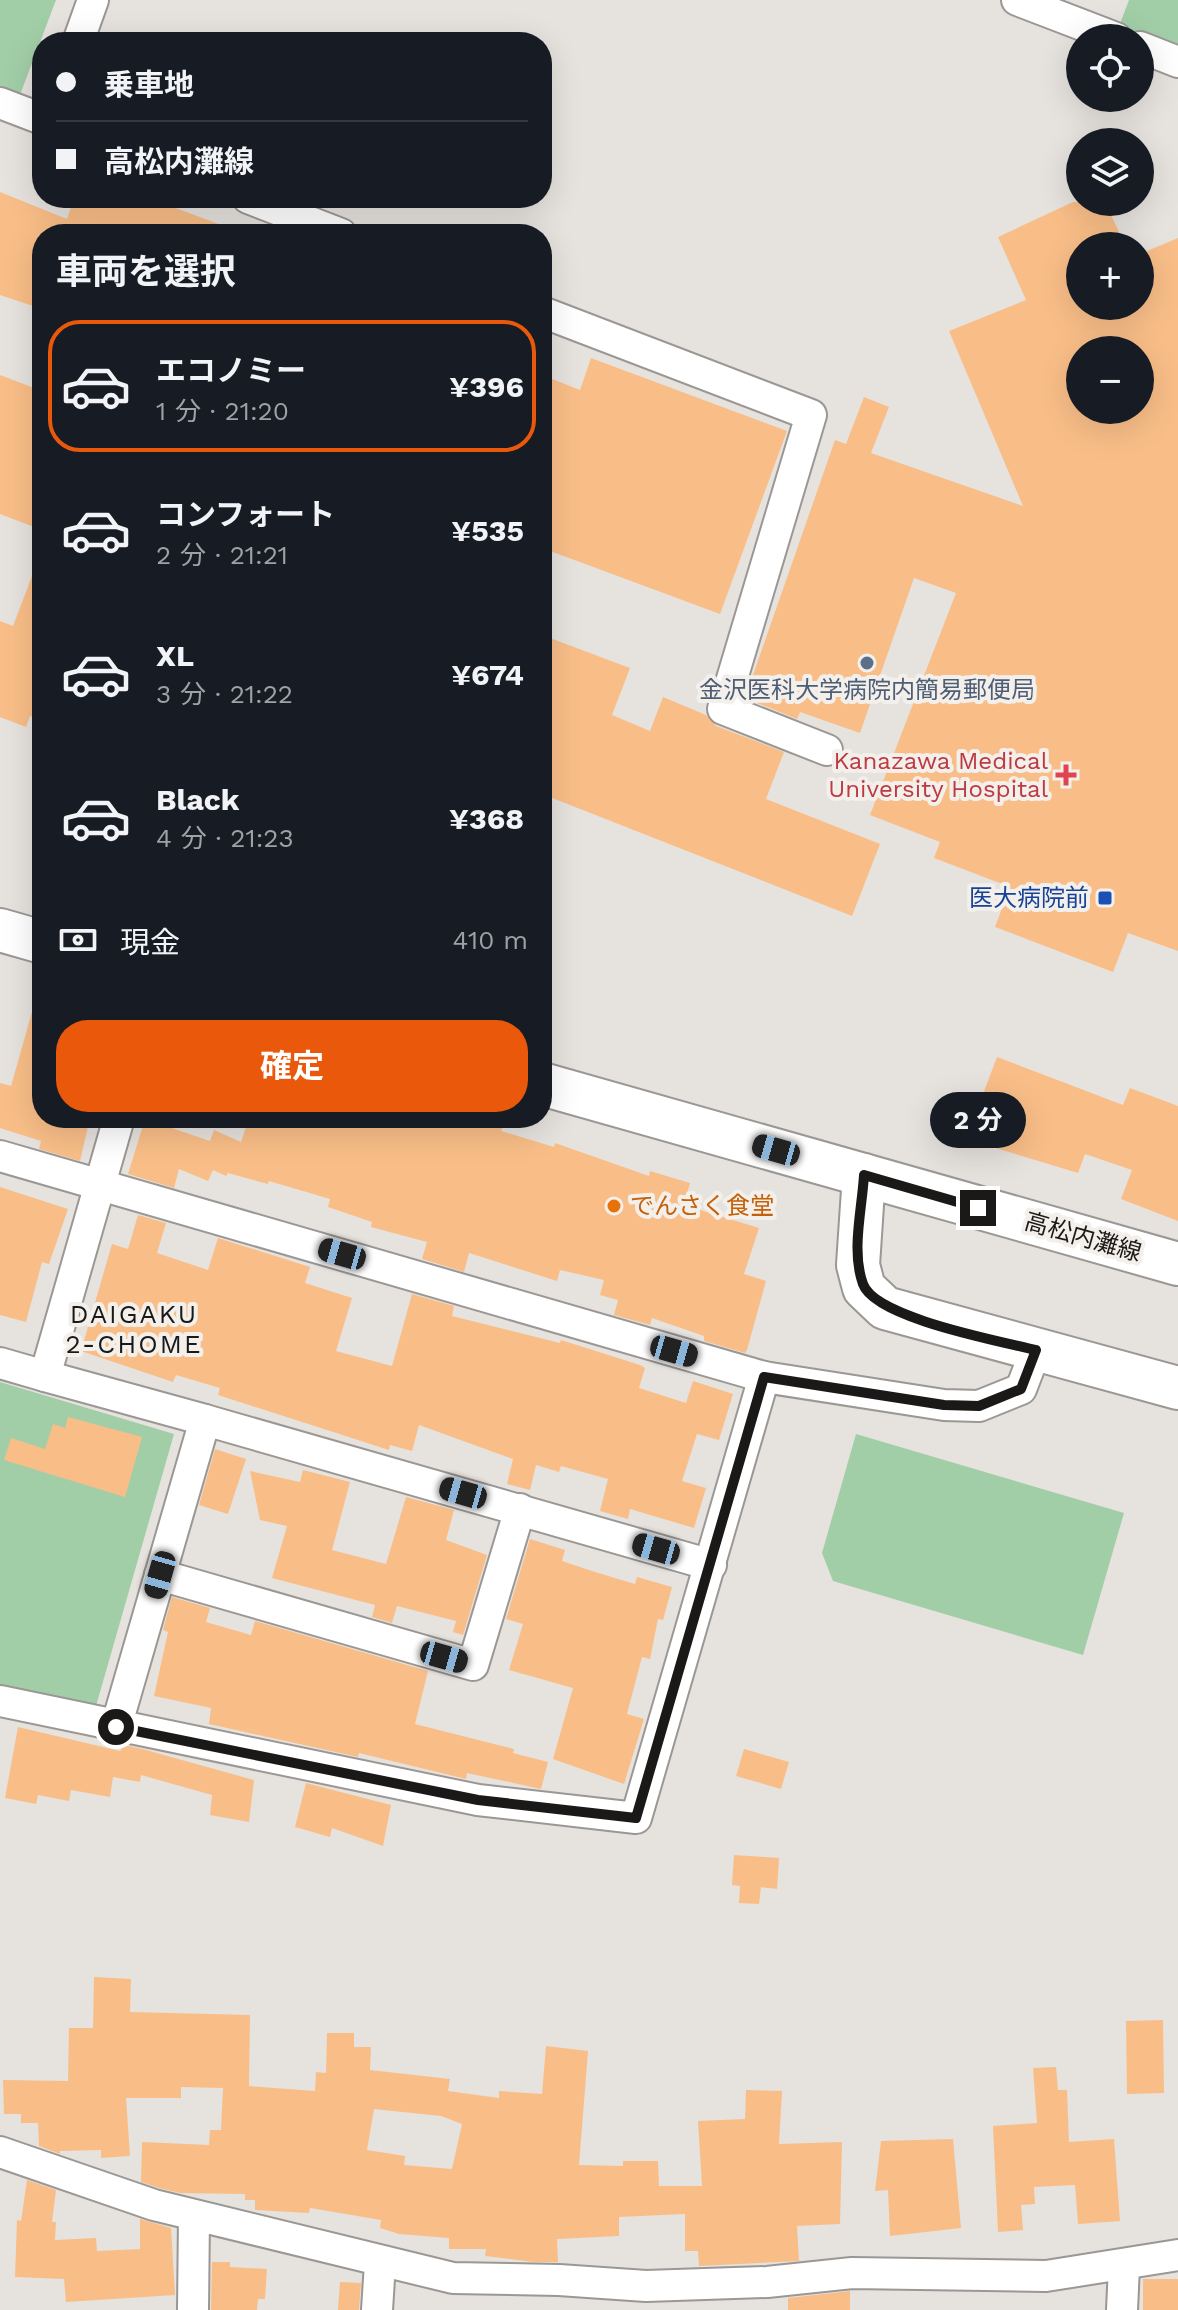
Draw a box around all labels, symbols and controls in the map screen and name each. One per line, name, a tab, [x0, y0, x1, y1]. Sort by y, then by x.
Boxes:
map controls	[1066, 24, 1154, 424]
button: locate	[1066, 24, 1154, 112]
text: 乗車地	[104, 67, 194, 102]
button: layers	[1066, 128, 1154, 216]
text: 高松内灘線	[104, 144, 254, 179]
button: +	[1066, 232, 1154, 320]
text: 車両を選択	[56, 251, 236, 293]
button: −	[1066, 336, 1154, 424]
icon: car	[60, 350, 132, 422]
text: エコノミー	[156, 353, 306, 388]
text: ¥396	[449, 369, 524, 404]
text: 1 分 · 21:20	[156, 396, 289, 426]
icon: car	[60, 494, 132, 566]
text: コンフォート	[156, 497, 335, 532]
text: ¥535	[451, 513, 524, 548]
text: 2 分 · 21:21	[156, 540, 288, 570]
icon: car	[60, 638, 132, 710]
text: XL	[156, 638, 194, 673]
marker: 金沢医科大学病院内簡易郵便局	[858, 654, 876, 672]
text: ¥674	[451, 657, 524, 692]
place label: 金沢医科大学病院内簡易郵便局	[699, 676, 1035, 704]
text: 3 分 · 21:22	[156, 679, 293, 709]
place label: Kanazawa Medical University Hospital	[828, 747, 1049, 803]
marker: Kanazawa Medical University Hospital	[1055, 764, 1077, 786]
icon: car	[60, 782, 132, 854]
text: Black	[156, 782, 240, 817]
text: ¥368	[449, 801, 524, 836]
text: 4 分 · 21:23	[156, 823, 294, 853]
place label: 医大病院前	[969, 884, 1089, 912]
marker: 医大病院前	[1096, 889, 1114, 907]
icon: cash	[56, 918, 100, 962]
text: 現金	[120, 925, 180, 960]
text: 410 m	[453, 925, 528, 955]
button: 確定	[56, 1020, 528, 1112]
callout: 2 分	[930, 1092, 1026, 1148]
text: 2 分	[954, 1105, 1002, 1135]
car	[750, 1132, 802, 1168]
route end	[960, 1190, 996, 1226]
place label: でんさく食堂	[630, 1192, 774, 1220]
marker: でんさく食堂	[605, 1197, 623, 1215]
street label: 高松内灘線	[1021, 1207, 1145, 1267]
car	[316, 1236, 368, 1272]
district label: DAIGAKU 2-CHOME	[65, 1299, 203, 1359]
car	[648, 1333, 700, 1369]
car	[437, 1475, 489, 1511]
car	[630, 1531, 682, 1567]
car	[142, 1549, 178, 1601]
car	[418, 1639, 470, 1675]
route start	[98, 1709, 134, 1745]

